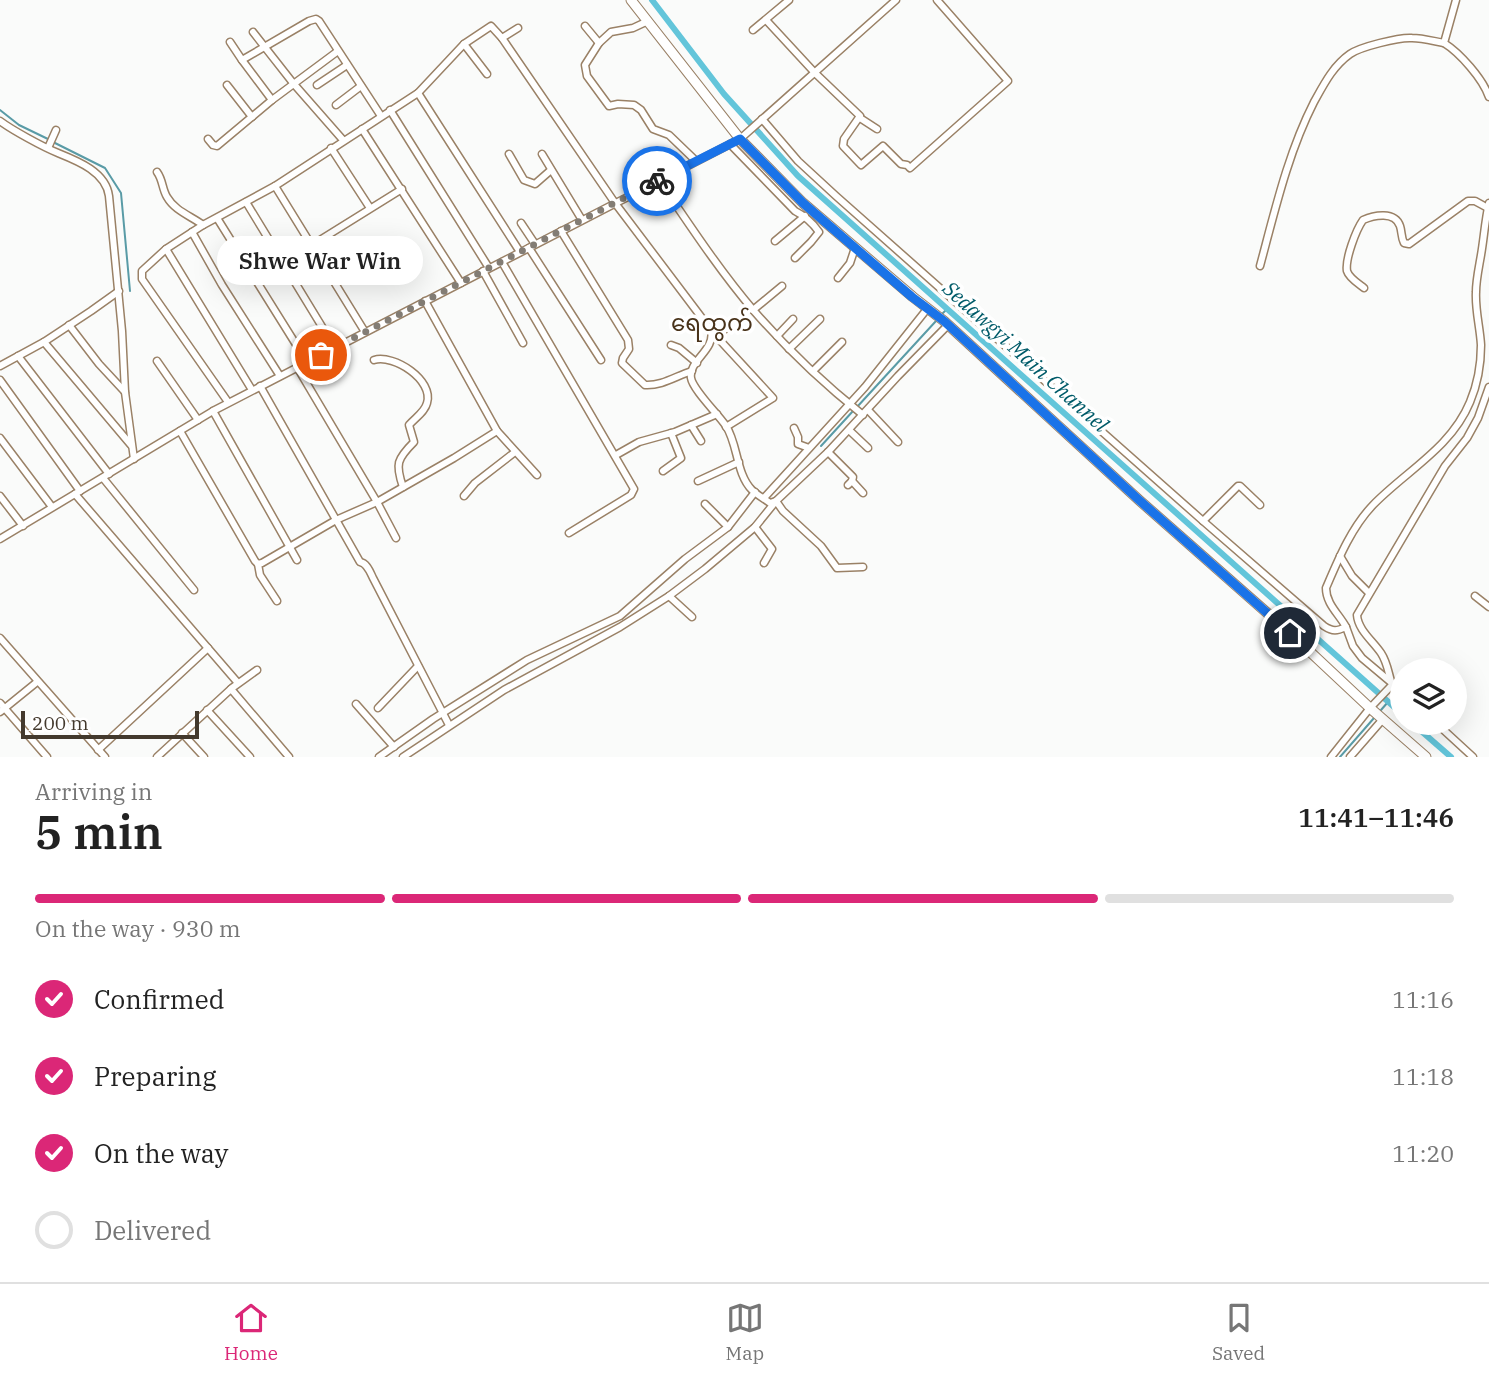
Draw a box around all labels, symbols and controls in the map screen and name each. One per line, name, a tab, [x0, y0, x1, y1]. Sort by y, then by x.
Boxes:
courier	[622, 146, 692, 216]
icon: bike	[638, 162, 676, 200]
callout: Shwe War Win	[218, 236, 424, 285]
text: Shwe War Win	[239, 245, 401, 275]
water label: Sedawgyi Main Channel	[936, 273, 1116, 439]
district label: ရေထွက်	[671, 307, 753, 342]
pin	[291, 325, 351, 385]
icon: bag	[302, 336, 340, 374]
pin	[1260, 603, 1320, 663]
icon: home	[1271, 614, 1309, 652]
map controls	[1390, 658, 1467, 735]
button: layers	[1390, 658, 1467, 735]
scale bar	[21, 708, 200, 740]
text: 200 m	[32, 711, 89, 735]
text: Arriving in	[35, 776, 152, 806]
text: 11:41–11:46	[1298, 800, 1454, 834]
text: 5 min	[35, 802, 163, 862]
text: On the way · 930 m	[35, 913, 241, 943]
icon: check	[35, 980, 73, 1018]
text: Confirmed	[94, 982, 225, 1016]
text: 11:16	[1392, 984, 1454, 1014]
icon: check	[35, 1057, 73, 1095]
text: Preparing	[94, 1059, 216, 1093]
text: 11:18	[1392, 1061, 1454, 1091]
icon: check	[35, 1134, 73, 1172]
text: On the way	[94, 1136, 228, 1170]
text: 11:20	[1392, 1138, 1454, 1168]
text: Delivered	[94, 1213, 211, 1247]
tab: Home	[224, 1299, 278, 1365]
tab: Map	[726, 1299, 764, 1365]
tab: Saved	[1212, 1299, 1265, 1365]

